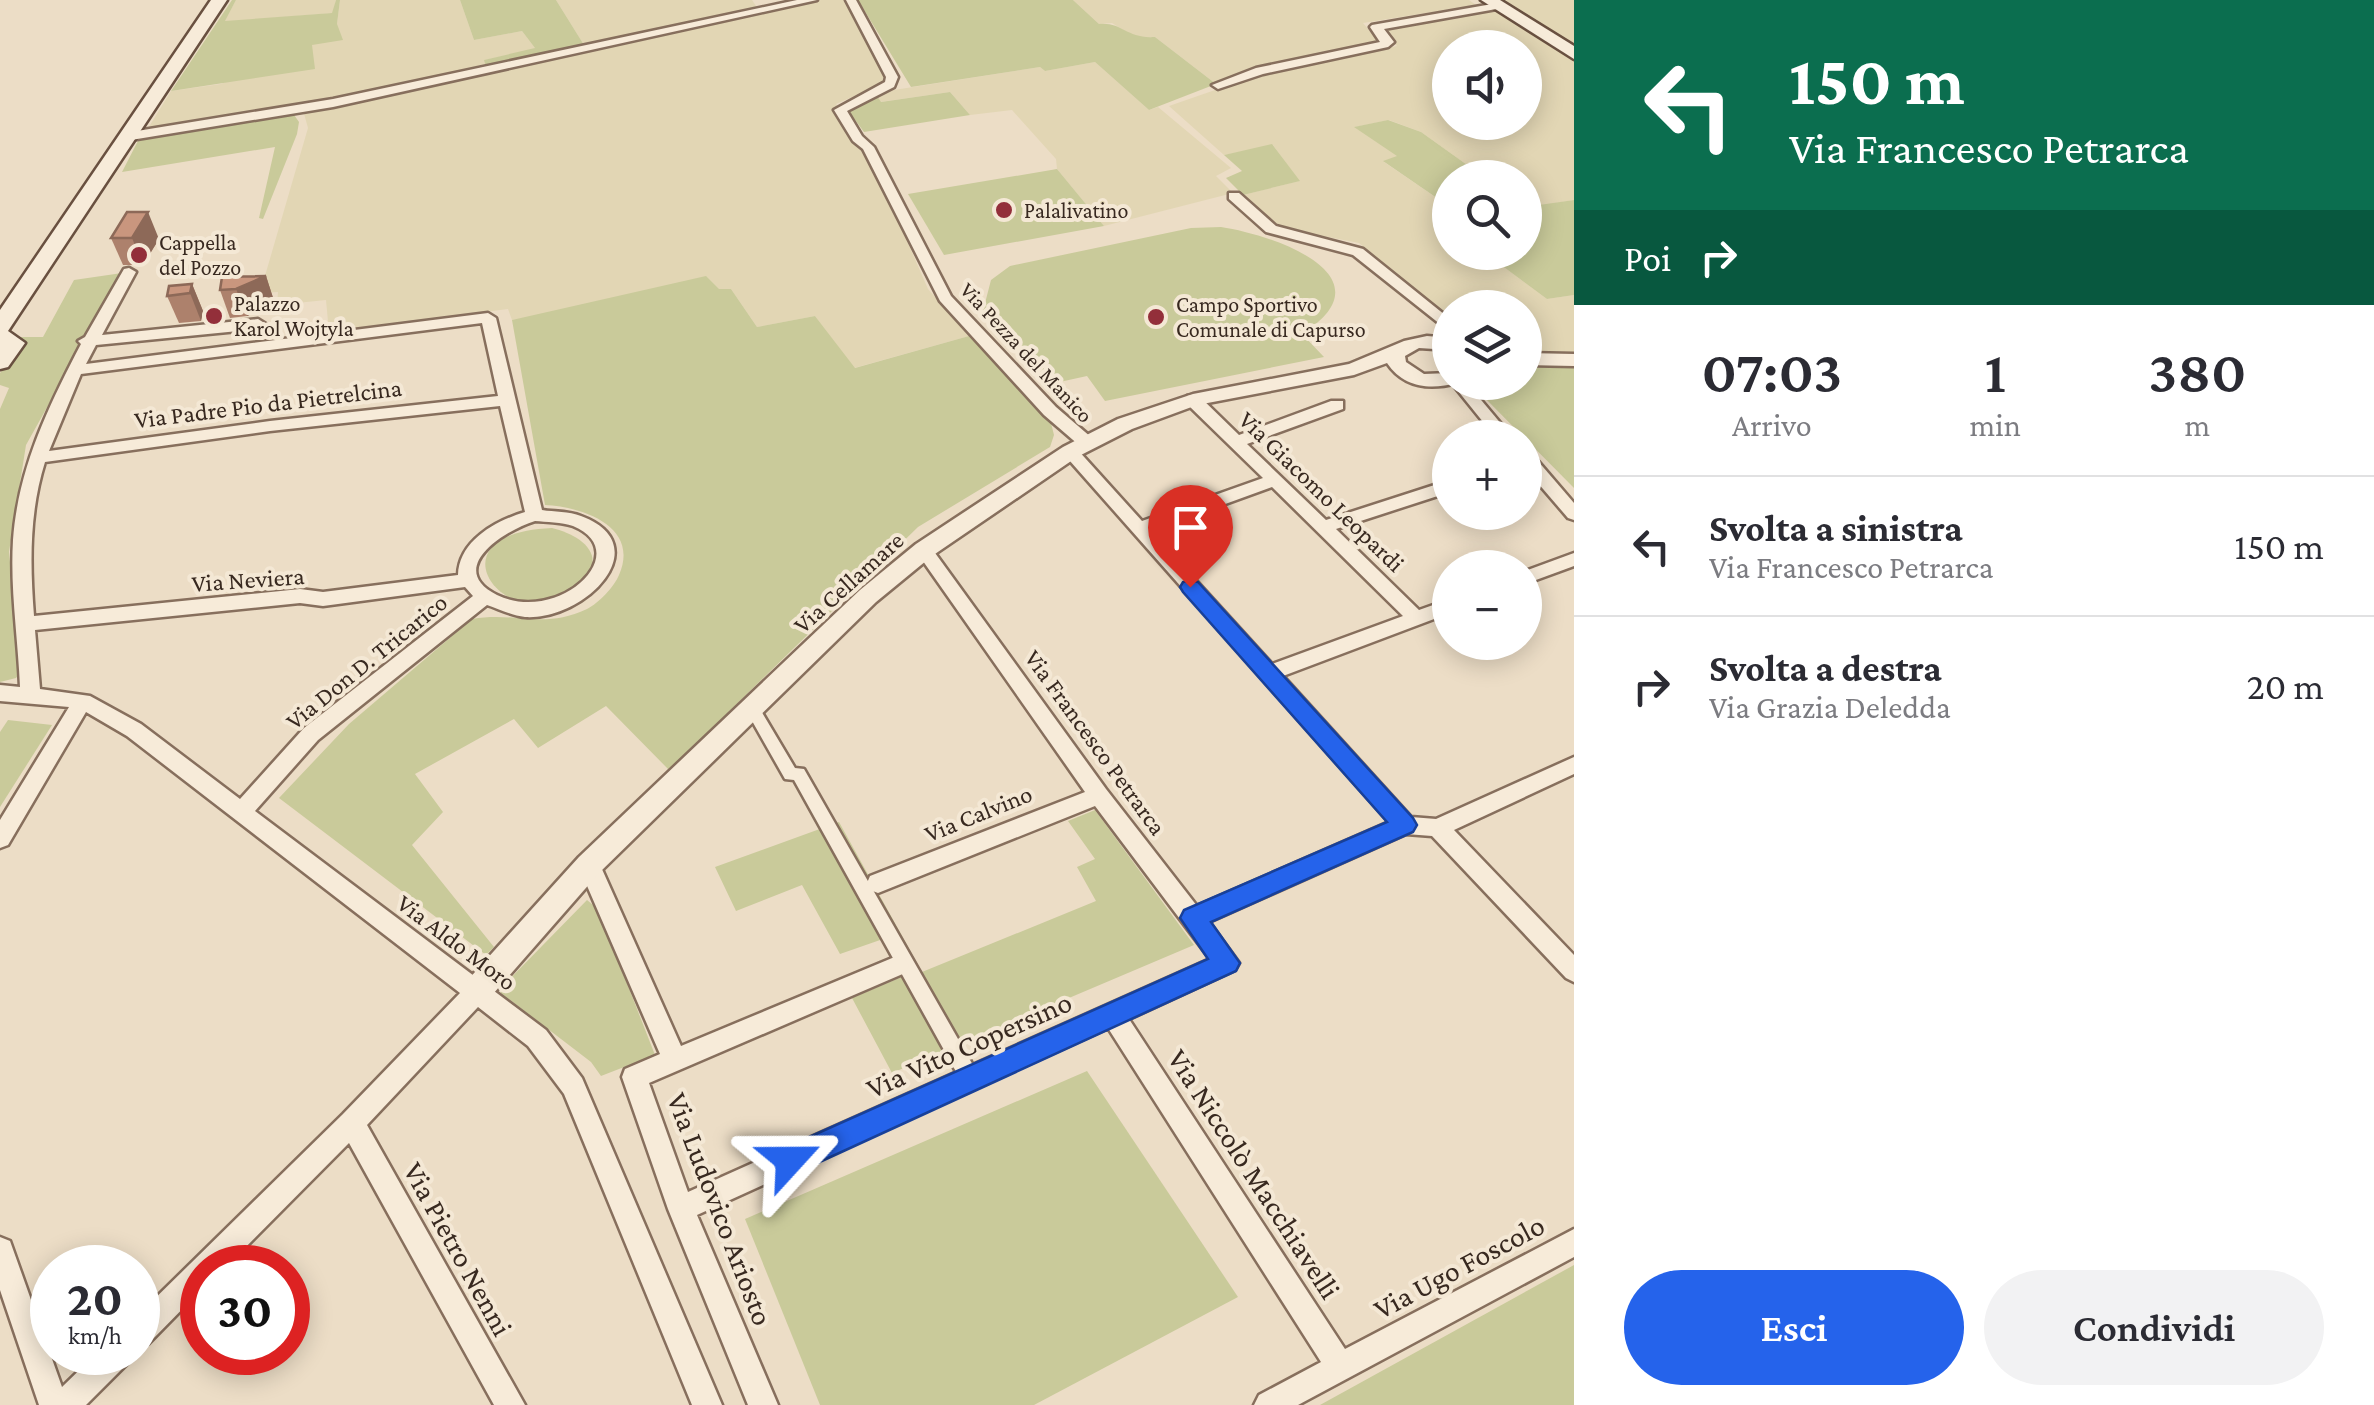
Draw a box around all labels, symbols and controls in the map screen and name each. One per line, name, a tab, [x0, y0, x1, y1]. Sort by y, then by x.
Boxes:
map controls	[1432, 30, 1542, 660]
button: sound	[1432, 30, 1542, 140]
icon: left	[1624, 40, 1754, 170]
text: 150 m	[1789, 41, 1965, 119]
text: Via Francesco Petrarca	[1789, 123, 2189, 173]
button: search	[1432, 160, 1542, 270]
place label: Palalivatino	[1024, 198, 1128, 223]
marker: Palalivatino	[993, 199, 1015, 221]
place label: Cappella del Pozzo	[159, 230, 241, 280]
icon: right	[1691, 230, 1746, 285]
text: Poi	[1624, 237, 1671, 279]
marker: Cappella del Pozzo	[128, 244, 150, 266]
street label: Via Pezza del Manico	[955, 277, 1098, 428]
button: layers	[1432, 290, 1542, 400]
place label: Palazzo Karol Wojtyla	[234, 291, 354, 341]
place label: Campo Sportivo Comunale di Capurso	[1176, 292, 1366, 342]
marker: Palazzo Karol Wojtyla	[203, 305, 225, 327]
marker: Campo Sportivo Comunale di Capurso	[1145, 306, 1167, 328]
text: 07:03	[1701, 338, 1842, 405]
text: 1	[1984, 338, 2006, 405]
text: 380	[2148, 338, 2247, 405]
street label: Via Padre Pio da Pietrelcina	[133, 374, 404, 433]
street label: Via Giacomo Leopardi	[1233, 406, 1410, 578]
text: Arrivo	[1732, 407, 1812, 443]
text: min	[1970, 407, 2021, 443]
text: m	[2185, 407, 2210, 443]
button: +	[1432, 420, 1542, 530]
pin	[1148, 485, 1233, 588]
icon: arrive	[1163, 500, 1218, 555]
text: Svolta a sinistra	[1709, 507, 1963, 549]
icon: left	[1624, 519, 1679, 574]
text: 150 m	[2234, 525, 2324, 567]
street label: Via Cellamare	[788, 526, 909, 639]
text: Via Francesco Petrarca	[1709, 549, 1993, 585]
button: −	[1432, 550, 1542, 660]
street label: Via Neviera	[191, 562, 306, 597]
street label: Via Don D. Tricarico	[280, 588, 452, 735]
street label: Via Francesco Petrarca	[1019, 644, 1172, 840]
text: Svolta a destra	[1709, 647, 1942, 689]
icon: right	[1624, 659, 1679, 714]
text: 20 m	[2247, 665, 2324, 707]
text: Via Grazia Deledda	[1709, 689, 1951, 725]
street label: Via Calvino	[921, 780, 1036, 847]
street label: Via Aldo Moro	[392, 889, 521, 996]
street label: Via Vito Copersino	[861, 984, 1077, 1106]
street label: Via Niccolò Macchiavelli	[1161, 1043, 1348, 1305]
street label: Via Ludovico Ariosto	[661, 1088, 780, 1330]
position arrow	[738, 1108, 842, 1212]
street label: Via Pietro Nenni	[397, 1156, 520, 1341]
street label: Via Ugo Foscolo	[1368, 1208, 1550, 1326]
speed limit sign: 30	[180, 1245, 310, 1375]
text: 20	[67, 1270, 123, 1326]
button: Esci	[1624, 1270, 1964, 1385]
button: Condividi	[1984, 1270, 2324, 1385]
text: km/h	[68, 1322, 122, 1349]

